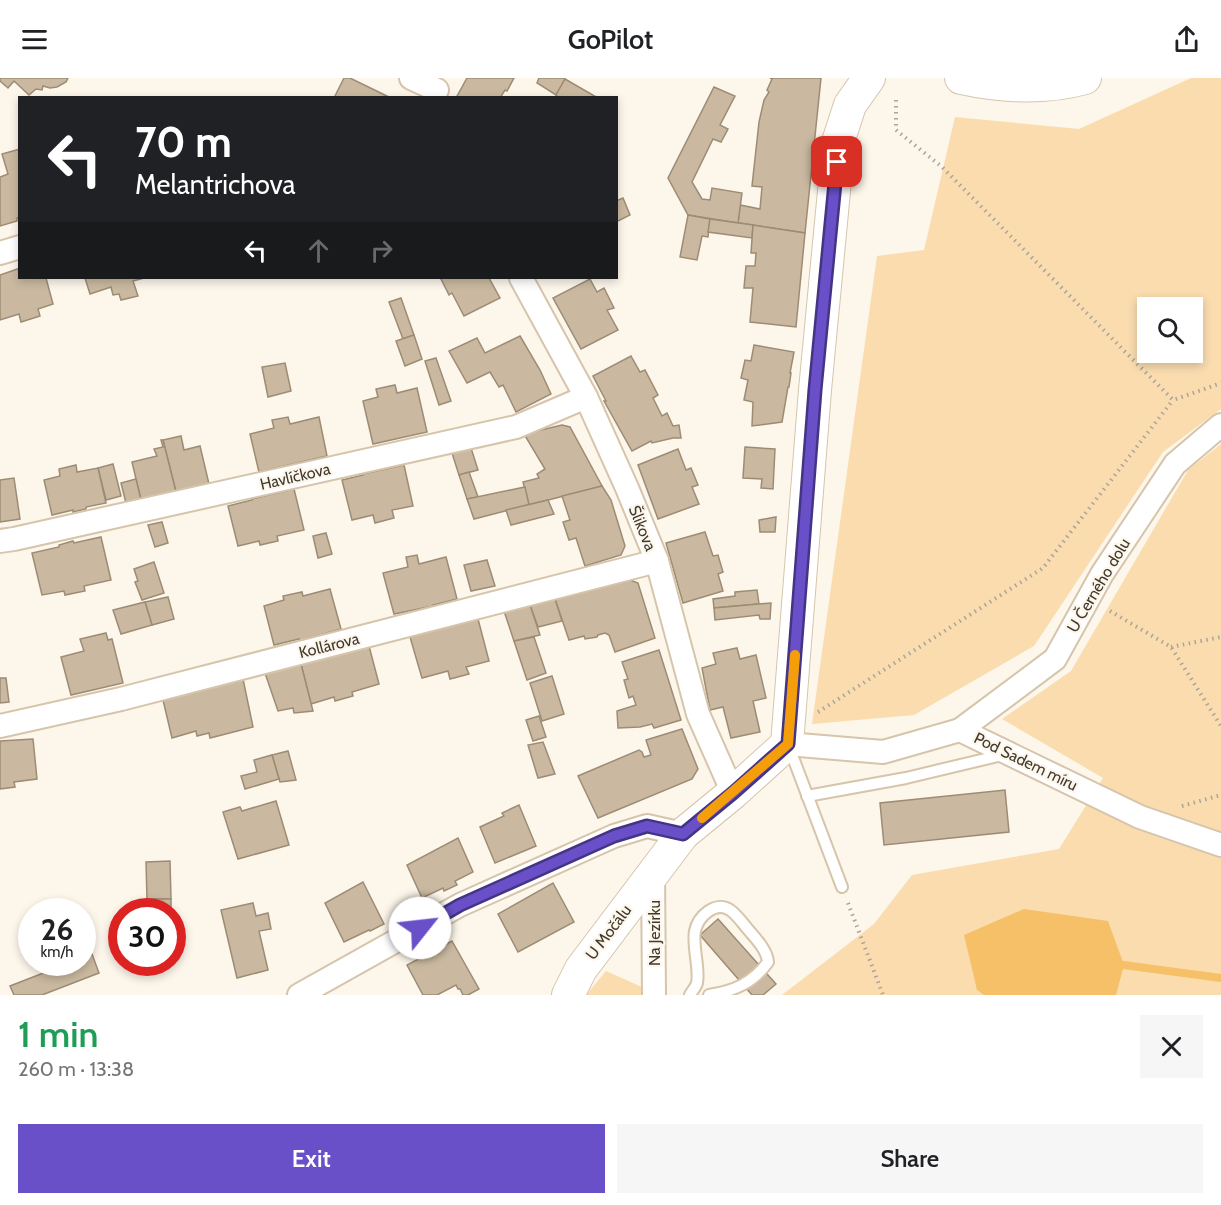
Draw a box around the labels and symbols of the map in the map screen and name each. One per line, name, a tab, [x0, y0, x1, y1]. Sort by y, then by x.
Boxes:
pin	[811, 136, 862, 187]
street label: Havlíčkova	[258, 459, 333, 494]
street label: Šlikova	[625, 503, 660, 554]
street label: U Černého dolu	[1063, 535, 1134, 636]
street label: Kollárova	[297, 629, 362, 662]
street label: Pod Sadem míru	[971, 728, 1081, 795]
position arrow	[388, 896, 452, 960]
speed limit sign: 30	[108, 898, 186, 976]
street label: Na Jezírku	[645, 900, 664, 966]
street label: U Močálu	[582, 901, 635, 964]

